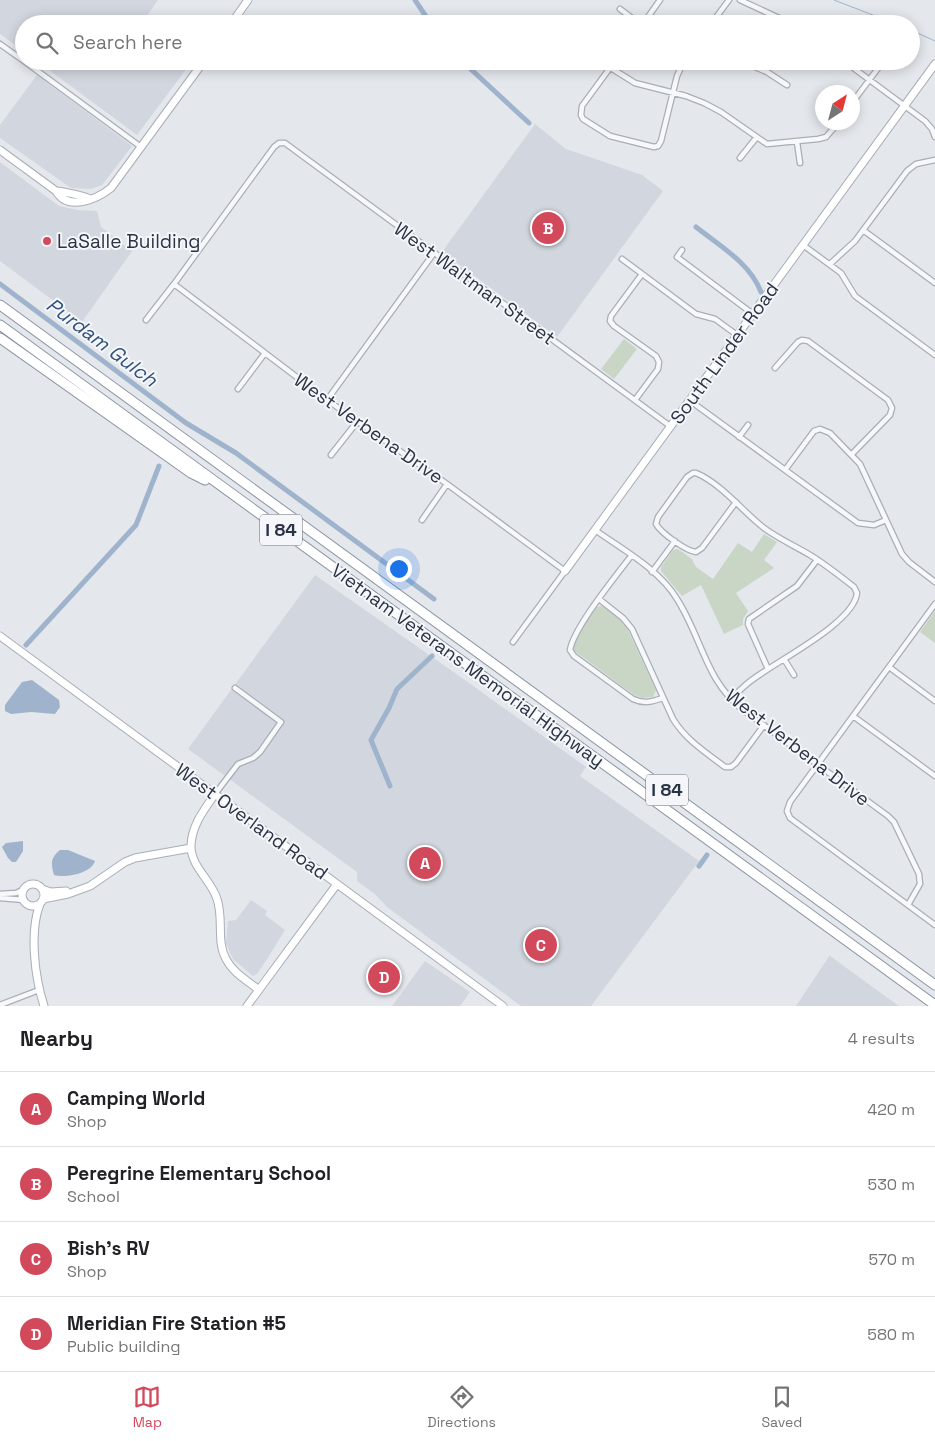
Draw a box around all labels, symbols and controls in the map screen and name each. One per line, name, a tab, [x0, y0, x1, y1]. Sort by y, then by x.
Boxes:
search box	[15, 15, 920, 70]
icon: search	[33, 29, 61, 57]
text: Search here	[73, 30, 183, 55]
north arrow	[815, 85, 860, 130]
pin: B	[532, 209, 564, 247]
street label: West Waltman Street	[389, 216, 560, 350]
place label: LaSalle Building	[57, 229, 201, 254]
marker: LaSalle Building	[41, 235, 53, 247]
street label: South Linder Road	[665, 278, 784, 429]
water label: Purdam Gulch	[41, 292, 163, 393]
street label: West Verbena Drive	[289, 367, 448, 489]
road number: I 84	[260, 514, 302, 546]
your location	[386, 556, 412, 582]
street label: Vietnam Veterans Memorial Highway	[326, 558, 609, 773]
street label: West Verbena Drive	[720, 683, 875, 812]
street label: West Overland Road	[170, 758, 333, 885]
road number: I 84	[646, 774, 688, 806]
pin: A	[409, 844, 441, 882]
pin: C	[525, 926, 557, 964]
pin: D	[368, 958, 400, 996]
text: Nearby	[20, 1025, 93, 1052]
text: 4 results	[848, 1028, 915, 1049]
text: Camping World	[67, 1086, 205, 1111]
text: A	[31, 1099, 41, 1120]
text: 420 m	[867, 1099, 915, 1120]
text: Shop	[67, 1111, 107, 1132]
text: Peregrine Elementary School	[67, 1161, 331, 1186]
text: B	[31, 1174, 41, 1195]
text: 530 m	[868, 1174, 915, 1195]
text: School	[67, 1186, 120, 1207]
text: Bish's RV	[67, 1236, 150, 1261]
text: C	[31, 1249, 41, 1270]
text: 570 m	[869, 1249, 915, 1270]
text: Shop	[67, 1261, 107, 1282]
text: Meridian Fire Station #5	[67, 1311, 286, 1336]
text: D	[31, 1324, 41, 1345]
text: 580 m	[867, 1324, 915, 1345]
text: Public building	[67, 1336, 180, 1357]
tab: Map	[133, 1383, 162, 1431]
tab: Directions	[427, 1383, 496, 1431]
tab: Saved	[761, 1383, 802, 1431]

